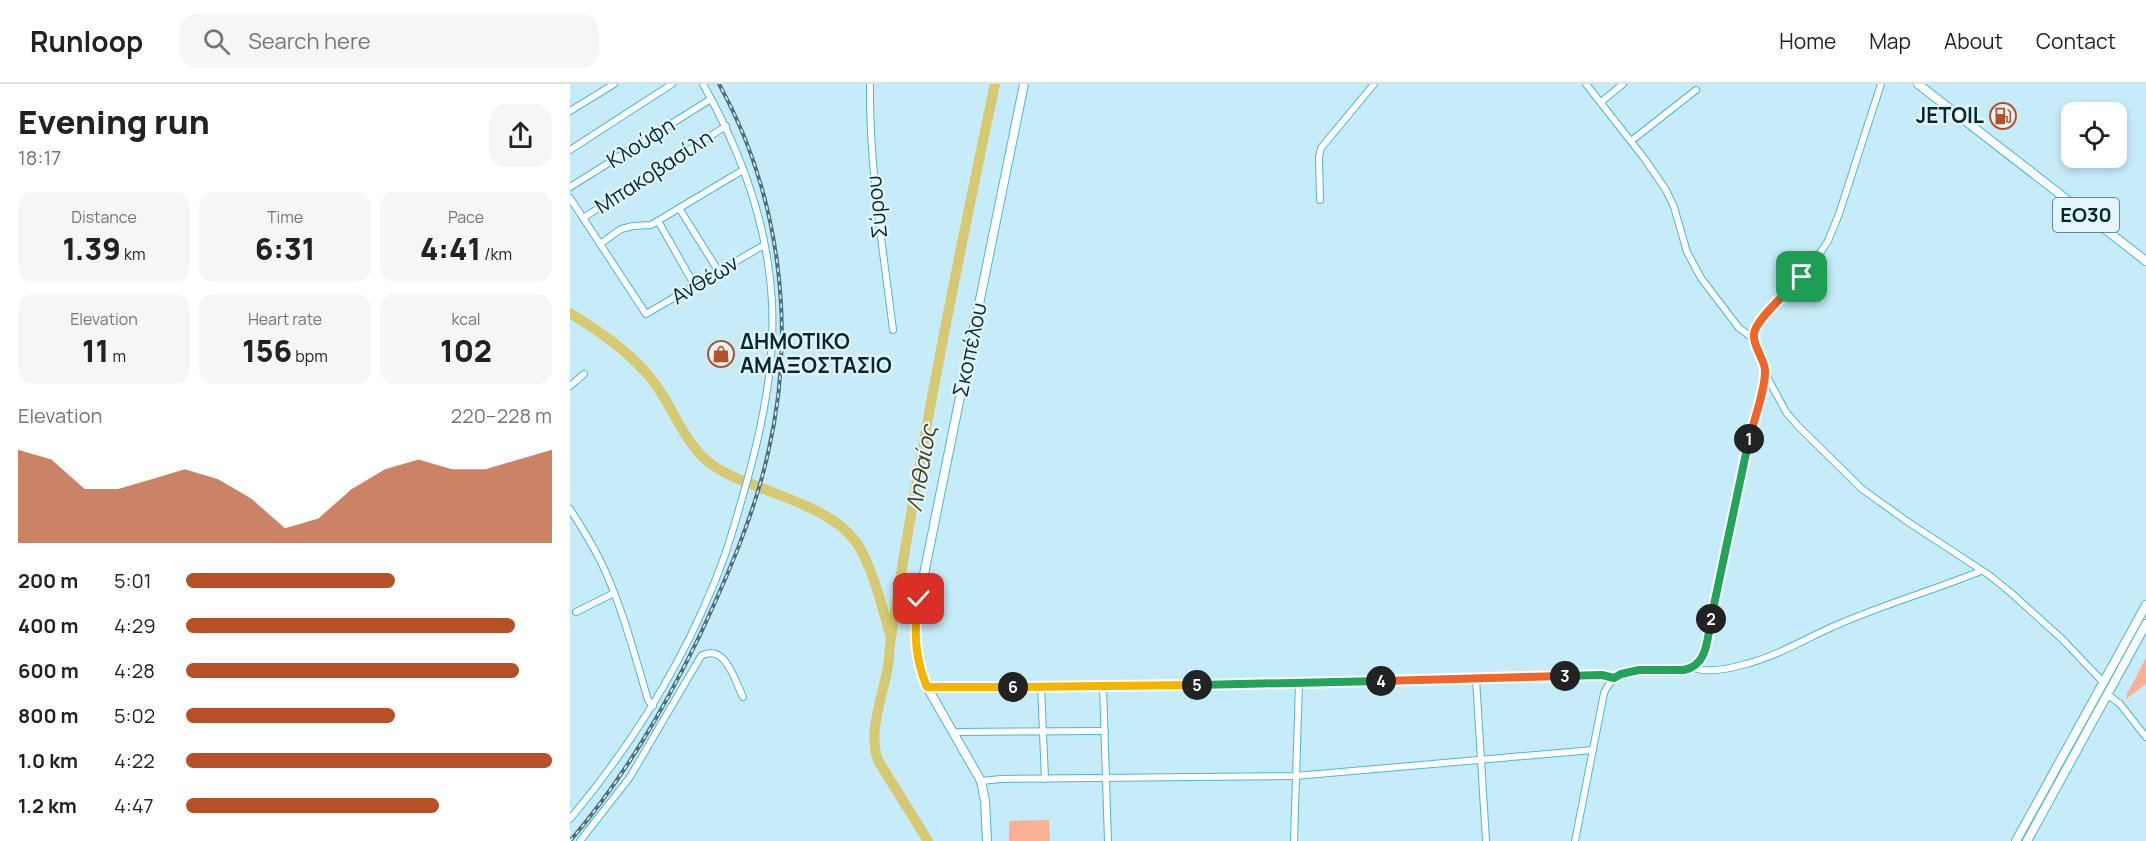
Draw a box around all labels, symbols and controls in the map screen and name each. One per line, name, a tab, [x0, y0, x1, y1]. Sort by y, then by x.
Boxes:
search box	[179, 14, 599, 68]
text: Runloop	[30, 22, 143, 60]
icon: search	[200, 25, 233, 58]
text: Search here	[248, 26, 371, 56]
text: Home	[1779, 27, 1836, 55]
text: Map	[1869, 27, 1911, 55]
text: About	[1944, 27, 2003, 55]
text: Contact	[2036, 27, 2116, 55]
text: Evening run	[18, 99, 210, 144]
place label: JETOIL	[1916, 101, 1984, 129]
fuel station icon: JETOIL	[1988, 101, 2018, 131]
map controls	[2061, 102, 2127, 168]
button: locate	[2061, 102, 2127, 168]
button: share	[489, 104, 552, 167]
street label: Κλούφη	[601, 110, 680, 174]
street label: Μπακοβασίλη	[589, 123, 718, 220]
text: 18:17	[18, 144, 61, 171]
street label: Σύρου	[859, 174, 893, 240]
road number: ΕΟ30	[2053, 198, 2119, 232]
text: Distance	[71, 206, 137, 228]
text: Time	[267, 206, 303, 228]
text: Pace	[448, 206, 484, 228]
text: 1.39	[62, 228, 121, 269]
text: 6:31	[255, 228, 315, 269]
text: 4:41	[420, 228, 481, 269]
text: km	[121, 243, 146, 265]
text: /km	[481, 243, 512, 265]
street label: Ανθέων	[666, 248, 744, 310]
pin	[1776, 251, 1827, 302]
icon: arrive	[1785, 260, 1818, 293]
street label: Σκοπέλου	[945, 300, 993, 400]
text: Elevation	[70, 308, 138, 330]
text: Heart rate	[248, 308, 322, 330]
text: kcal	[451, 308, 481, 330]
place label: ΔΗΜΟΤΙΚΟ ΑΜΑΞΟΣΤΑΣΙΟ	[740, 327, 892, 379]
text: 11	[82, 330, 109, 371]
text: 156	[242, 330, 292, 371]
text: 102	[440, 330, 492, 371]
shop icon: ΔΗΜΟΤΙΚΟ ΑΜΑΞΟΣΤΑΣΙΟ	[706, 339, 736, 369]
text: m	[109, 345, 126, 367]
text: bpm	[292, 345, 328, 367]
text: Elevation	[18, 402, 102, 429]
text: 220–228 m	[451, 402, 552, 429]
water label: Ληθαίος	[899, 421, 944, 513]
pin: 1	[1734, 424, 1764, 454]
text: 1	[1745, 428, 1753, 450]
text: 200 m	[18, 567, 78, 594]
text: 5:01	[114, 567, 152, 594]
pin	[893, 573, 944, 624]
icon: check	[902, 582, 935, 615]
pin: 2	[1696, 604, 1726, 634]
text: 2	[1706, 608, 1716, 630]
text: 400 m	[18, 612, 78, 639]
text: 4:29	[114, 612, 156, 639]
text: 600 m	[18, 657, 79, 684]
text: 4:28	[114, 657, 155, 684]
pin: 3	[1550, 661, 1580, 691]
text: 3	[1560, 665, 1570, 687]
pin: 4	[1366, 666, 1396, 696]
pin: 5	[1182, 670, 1212, 700]
text: 4	[1376, 670, 1386, 692]
pin: 6	[998, 672, 1028, 702]
text: 5	[1192, 674, 1202, 696]
text: 6	[1008, 676, 1018, 698]
text: 800 m	[18, 702, 79, 729]
text: 5:02	[114, 702, 155, 729]
text: 1.0 km	[18, 747, 78, 774]
text: 4:22	[114, 747, 155, 774]
text: 1.2 km	[18, 792, 77, 819]
text: 4:47	[114, 792, 154, 819]

